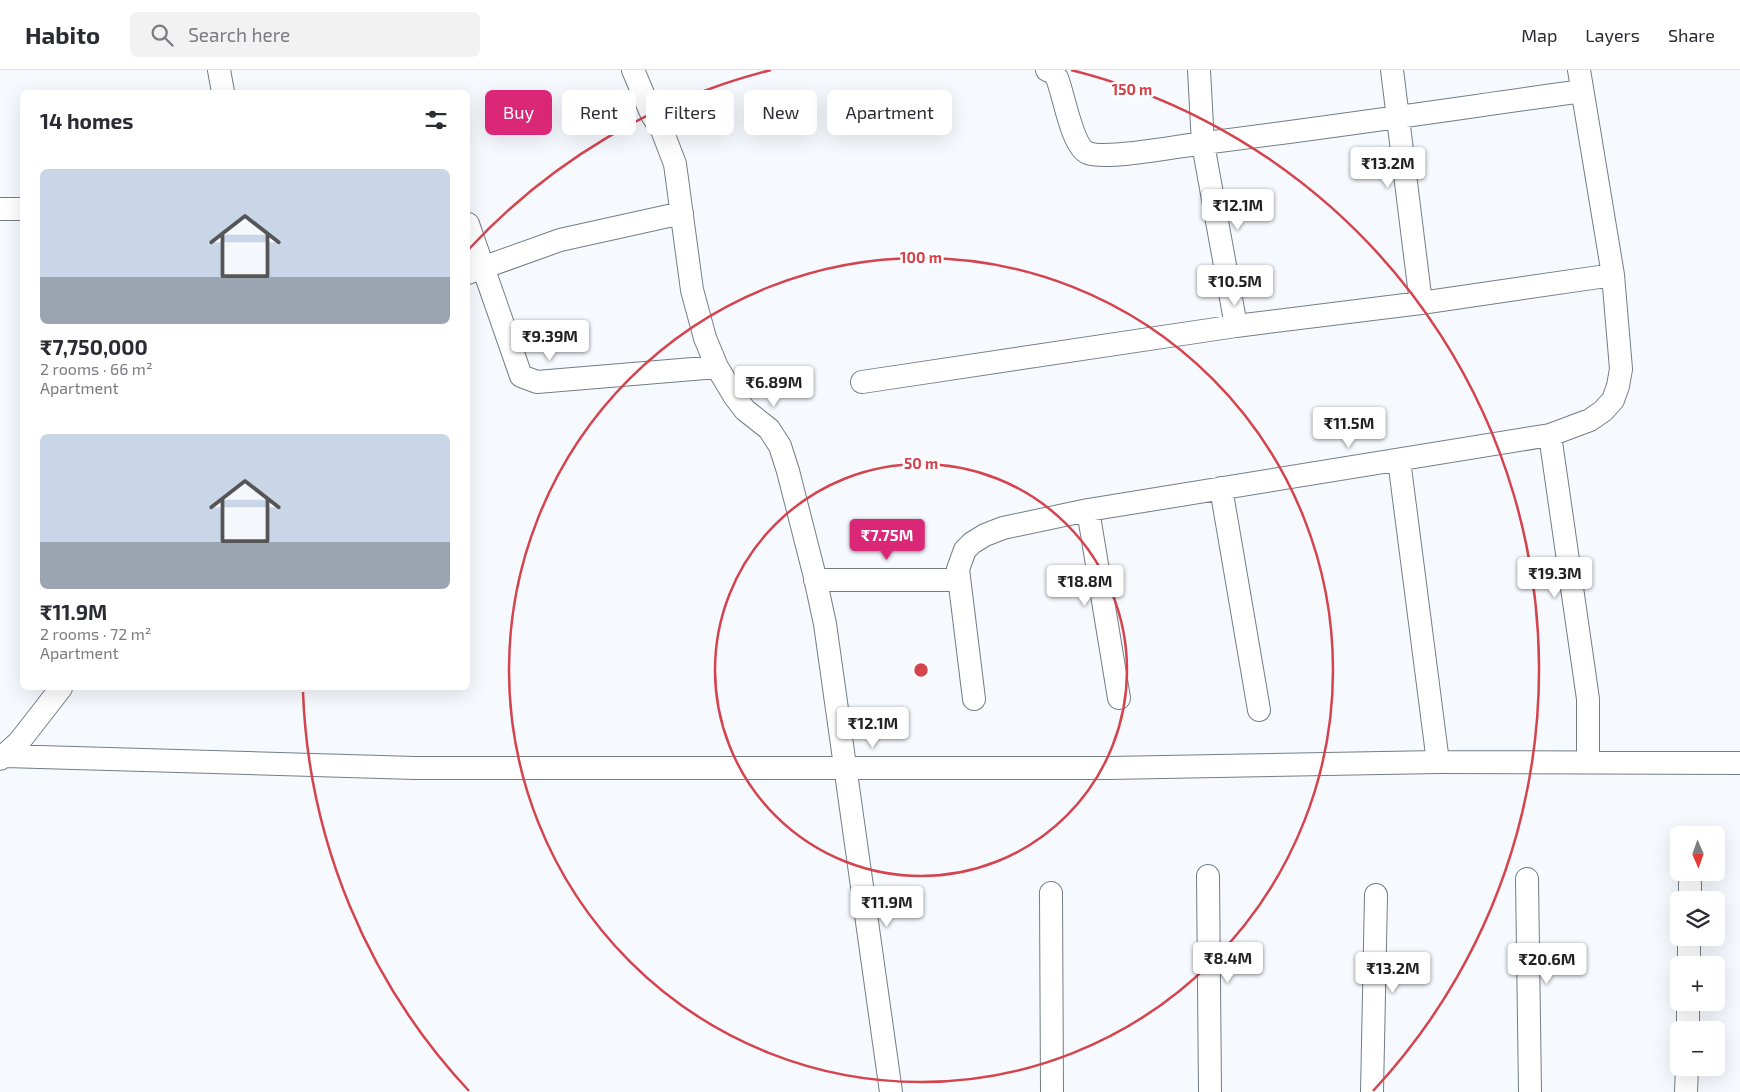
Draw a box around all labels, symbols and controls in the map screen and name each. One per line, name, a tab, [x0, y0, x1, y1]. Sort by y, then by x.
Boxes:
search box	[130, 12, 480, 57]
text: Habito	[25, 20, 100, 49]
icon: search	[148, 21, 176, 49]
text: Search here	[188, 23, 290, 46]
text: Map	[1521, 24, 1557, 46]
text: Layers	[1585, 24, 1640, 46]
text: Share	[1668, 24, 1715, 46]
text: 150 m	[1112, 80, 1152, 98]
chip: Buy	[485, 90, 552, 135]
chip: Rent	[562, 90, 636, 135]
chip: Filters	[646, 90, 734, 135]
chip: New	[744, 90, 817, 135]
chip: Apartment	[827, 90, 952, 135]
icon: filters	[422, 106, 450, 134]
text: 14 homes	[40, 108, 134, 133]
pin: ₹13.2M	[1347, 146, 1429, 189]
text: ₹13.2M	[1361, 153, 1415, 172]
pin: ₹12.1M	[1197, 189, 1279, 231]
text: ₹12.1M	[1213, 195, 1263, 214]
icon: home	[200, 201, 290, 291]
text: 100 m	[900, 248, 942, 266]
pin: ₹10.5M	[1194, 264, 1276, 307]
text: ₹10.5M	[1208, 271, 1262, 290]
pin: ₹9.39M	[509, 320, 591, 362]
text: ₹9.39M	[522, 326, 578, 345]
text: ₹7,750,000	[40, 334, 148, 359]
text: 2 rooms · 66 m²	[40, 359, 153, 378]
pin: ₹6.89M	[733, 366, 815, 408]
text: ₹6.89M	[746, 372, 802, 391]
text: Apartment	[40, 378, 119, 397]
pin: ₹11.5M	[1308, 406, 1390, 449]
text: ₹11.5M	[1324, 413, 1374, 432]
text: 50 m	[904, 454, 938, 472]
icon: home	[200, 466, 290, 556]
pin: ₹7.75M	[846, 518, 928, 561]
text: ₹7.75M	[861, 525, 913, 544]
pin: ₹19.3M	[1514, 556, 1596, 599]
text: ₹19.3M	[1528, 563, 1582, 582]
pin: ₹18.8M	[1044, 564, 1126, 607]
text: ₹18.8M	[1058, 571, 1112, 590]
text: ₹11.9M	[40, 599, 107, 624]
text: 2 rooms · 72 m²	[40, 624, 151, 643]
text: Apartment	[40, 643, 119, 662]
centre of rings	[912, 661, 930, 679]
pin: ₹12.1M	[832, 706, 914, 749]
text: ₹12.1M	[848, 713, 898, 732]
north arrow	[1670, 826, 1725, 881]
map controls	[1670, 826, 1725, 1076]
pin: ₹11.9M	[846, 886, 928, 928]
button: layers	[1670, 891, 1725, 946]
text: ₹11.9M	[861, 892, 913, 911]
pin: ₹8.4M	[1193, 942, 1263, 984]
pin: ₹20.6M	[1506, 942, 1588, 985]
text: ₹8.4M	[1204, 948, 1252, 967]
text: ₹20.6M	[1519, 949, 1575, 968]
pin: ₹13.2M	[1352, 952, 1434, 994]
button: +	[1670, 956, 1725, 1011]
text: ₹13.2M	[1366, 958, 1420, 977]
button: −	[1670, 1021, 1725, 1076]

